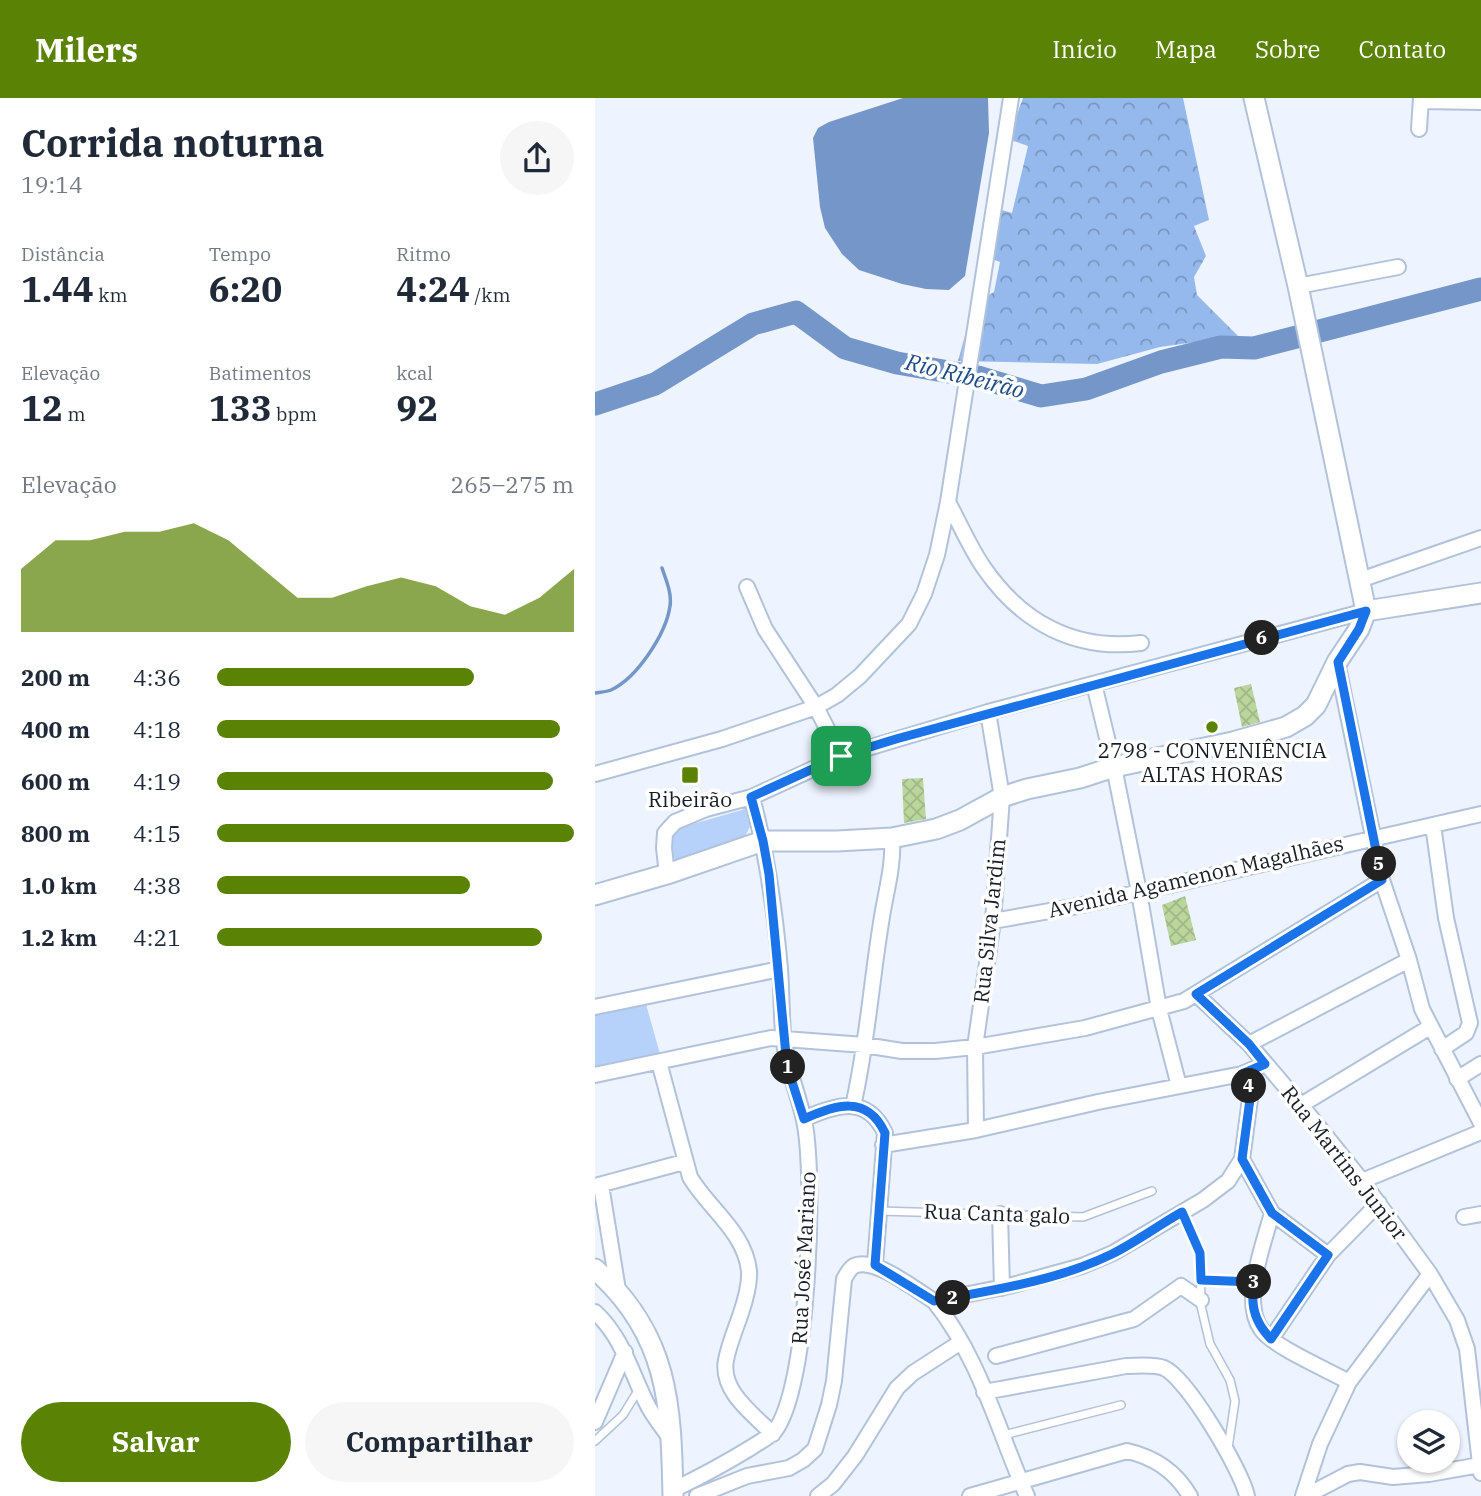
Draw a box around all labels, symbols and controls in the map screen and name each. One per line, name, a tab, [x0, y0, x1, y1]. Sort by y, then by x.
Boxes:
text: Milers	[35, 28, 138, 71]
text: Início	[1052, 33, 1117, 65]
text: Mapa	[1155, 33, 1217, 65]
text: Sobre	[1255, 33, 1320, 65]
text: Contato	[1358, 33, 1446, 65]
text: Corrida noturna	[21, 118, 324, 167]
button: share	[500, 121, 574, 195]
text: 19:14	[21, 169, 83, 199]
text: Distância	[21, 242, 105, 266]
text: Tempo	[209, 242, 271, 266]
text: Ritmo	[396, 242, 451, 266]
text: 1.44	[21, 266, 94, 312]
text: 6:20	[209, 266, 282, 312]
text: 4:24	[396, 266, 470, 312]
text: km	[94, 283, 128, 307]
text: /km	[470, 283, 511, 307]
water label: Rio Ribeirão	[902, 346, 1028, 404]
text: Elevação	[21, 361, 100, 385]
text: Batimentos	[209, 361, 311, 385]
text: kcal	[396, 361, 433, 385]
text: 12	[21, 385, 63, 431]
text: 133	[209, 385, 272, 431]
text: 92	[396, 385, 438, 431]
text: m	[63, 402, 86, 426]
text: bpm	[272, 402, 317, 426]
text: Elevação	[21, 469, 117, 499]
text: 265–275 m	[450, 469, 574, 499]
pin: 6	[1245, 620, 1279, 656]
text: 6	[1256, 625, 1267, 649]
text: 200 m	[21, 662, 90, 692]
text: 4:36	[133, 662, 181, 692]
text: 400 m	[21, 714, 90, 744]
text: 4:18	[133, 714, 181, 744]
marker: 2798 - CONVENIÊNCIA ALTAS HORAS	[1204, 719, 1220, 735]
pin	[811, 726, 871, 786]
place label: 2798 - CONVENIÊNCIA ALTAS HORAS	[1097, 736, 1327, 788]
icon: arrive	[822, 737, 860, 775]
marker: Ribeirão	[680, 765, 700, 785]
text: 600 m	[21, 766, 90, 796]
text: 4:19	[133, 766, 181, 796]
place label: Ribeirão	[648, 785, 732, 813]
text: 800 m	[21, 818, 90, 848]
text: 4:15	[133, 818, 181, 848]
street label: Avenida Agamenon Magalhães	[1045, 828, 1346, 924]
street label: Rua Silva Jardim	[966, 837, 1012, 1005]
pin: 5	[1361, 846, 1397, 882]
text: 5	[1373, 851, 1384, 875]
text: 1.0 km	[21, 870, 97, 900]
text: 4:38	[133, 870, 181, 900]
text: 1.2 km	[21, 922, 97, 952]
text: 4:21	[133, 922, 181, 952]
pin: 1	[771, 1049, 805, 1084]
text: 1	[782, 1054, 793, 1078]
pin: 4	[1231, 1068, 1267, 1104]
text: 4	[1243, 1073, 1254, 1097]
street label: Rua Martins Junior	[1276, 1079, 1414, 1246]
street label: Rua José Mariano	[784, 1171, 822, 1345]
street label: Rua Canta galo	[923, 1196, 1071, 1230]
pin: 3	[1237, 1264, 1271, 1300]
text: 3	[1248, 1269, 1259, 1293]
pin: 2	[935, 1280, 971, 1316]
text: 2	[947, 1285, 958, 1309]
button: Salvar	[21, 1402, 291, 1482]
button: Compartilhar	[305, 1402, 574, 1482]
map controls	[1397, 1410, 1460, 1473]
button: layers	[1397, 1410, 1460, 1473]

